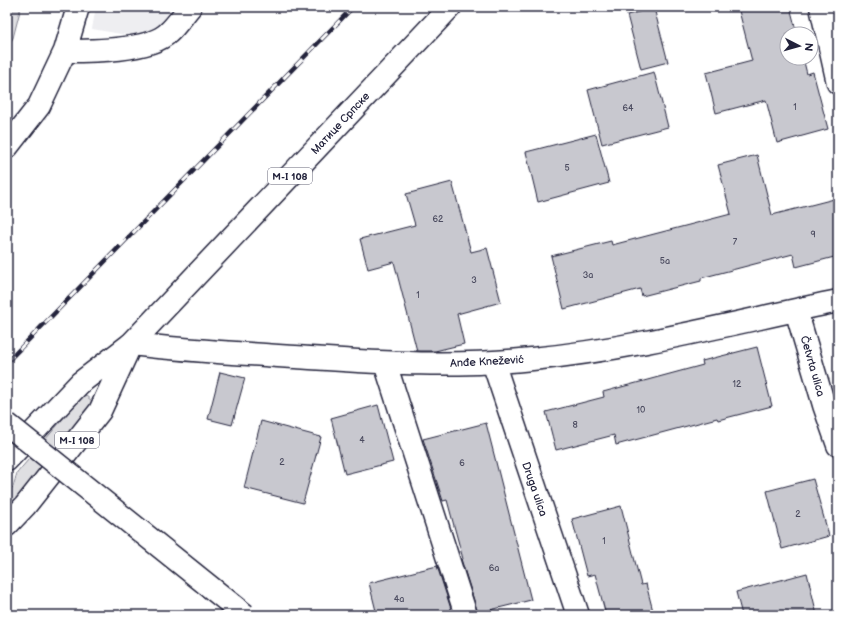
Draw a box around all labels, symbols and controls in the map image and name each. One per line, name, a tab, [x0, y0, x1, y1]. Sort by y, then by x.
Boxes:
north arrow	[779, 26, 819, 66]
text: N	[802, 42, 815, 52]
street label: Матице Српске	[308, 90, 372, 157]
house number: 1	[793, 102, 797, 113]
house number: 64	[623, 103, 634, 114]
house number: 5	[564, 163, 570, 174]
road number: M-I 108	[268, 168, 312, 184]
house number: 62	[433, 214, 444, 225]
house number: 9	[810, 229, 816, 240]
house number: 7	[733, 237, 738, 248]
house number: 5a	[660, 256, 670, 267]
house number: 3a	[583, 270, 593, 281]
house number: 3	[471, 275, 477, 286]
house number: 1	[416, 290, 420, 301]
street label: Četvrta ulica	[798, 334, 828, 398]
street label: Anđe Knežević	[450, 353, 524, 370]
house number: 12	[733, 379, 742, 390]
house number: 10	[637, 405, 645, 416]
house number: 8	[572, 420, 578, 431]
road number: M-I 108	[55, 432, 99, 448]
house number: 4	[359, 435, 365, 446]
house number: 2	[279, 457, 285, 468]
house number: 6	[459, 458, 465, 469]
street label: Druga ulica	[519, 460, 550, 518]
house number: 2	[795, 509, 801, 520]
house number: 1	[602, 536, 606, 547]
house number: 6a	[489, 563, 499, 574]
house number: 4a	[394, 594, 404, 605]

